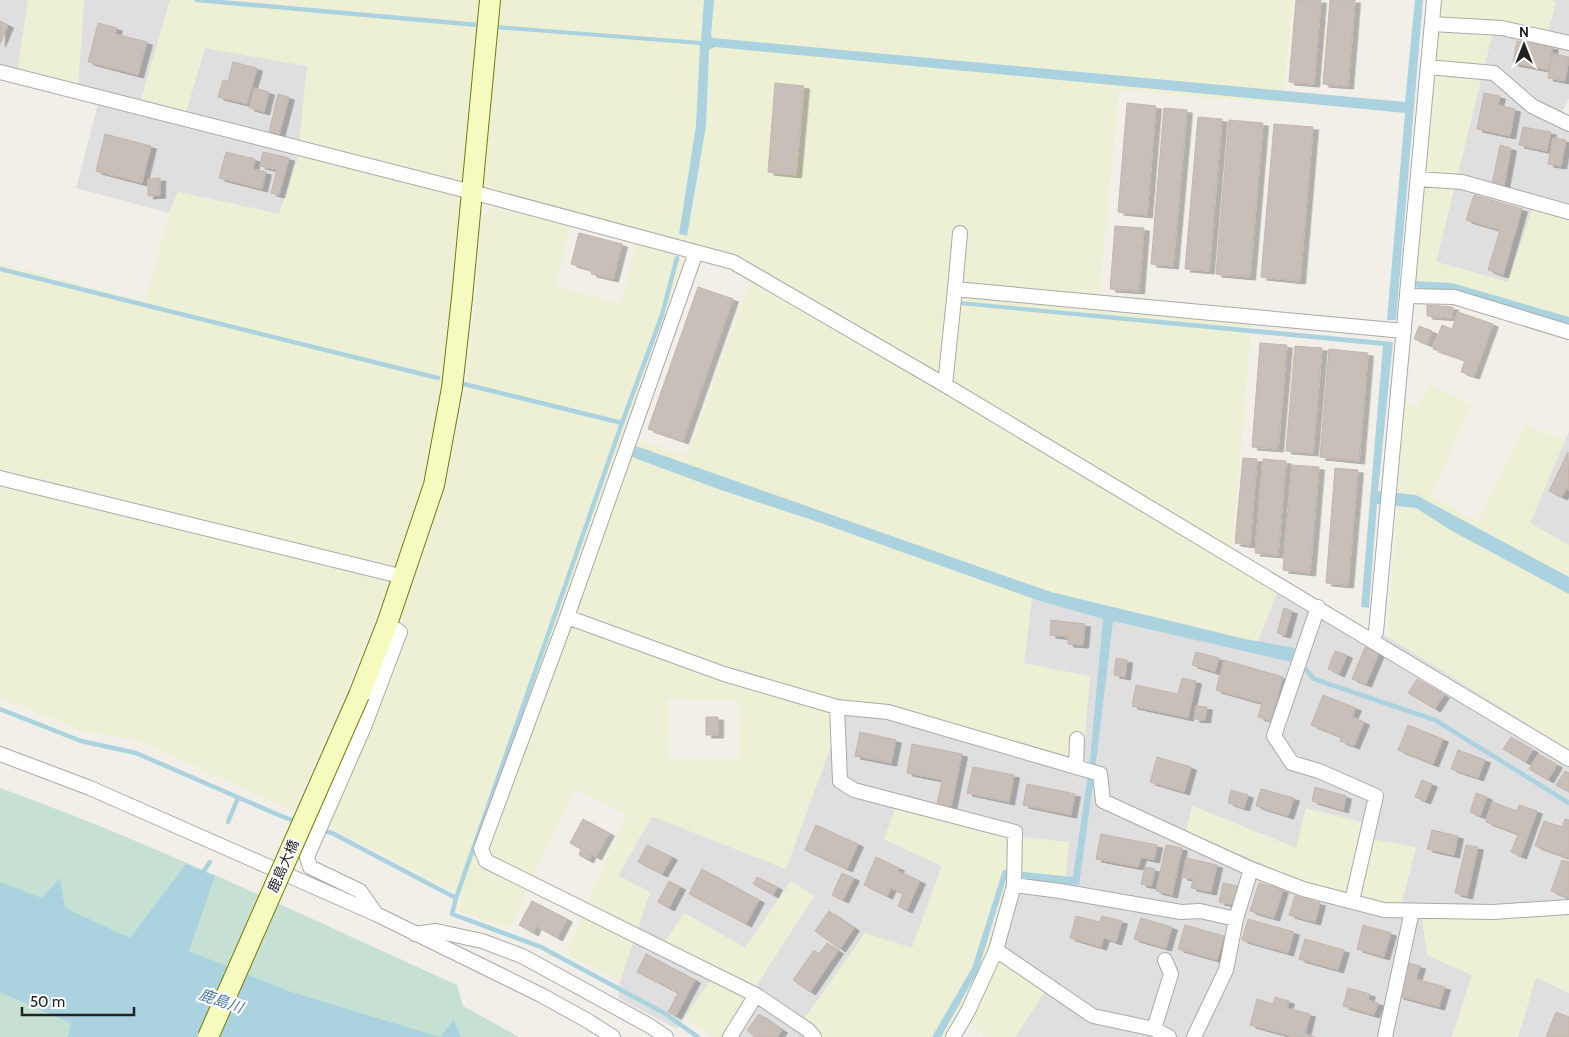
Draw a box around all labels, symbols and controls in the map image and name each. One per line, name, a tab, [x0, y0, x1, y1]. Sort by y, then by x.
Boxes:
north arrow	[1499, 20, 1549, 70]
text: N	[1519, 23, 1529, 41]
street label: 鹿島大橋	[263, 837, 303, 895]
scale bar	[22, 984, 135, 1016]
water label: 鹿島川	[197, 985, 247, 1017]
text: 50 m	[30, 993, 65, 1011]

